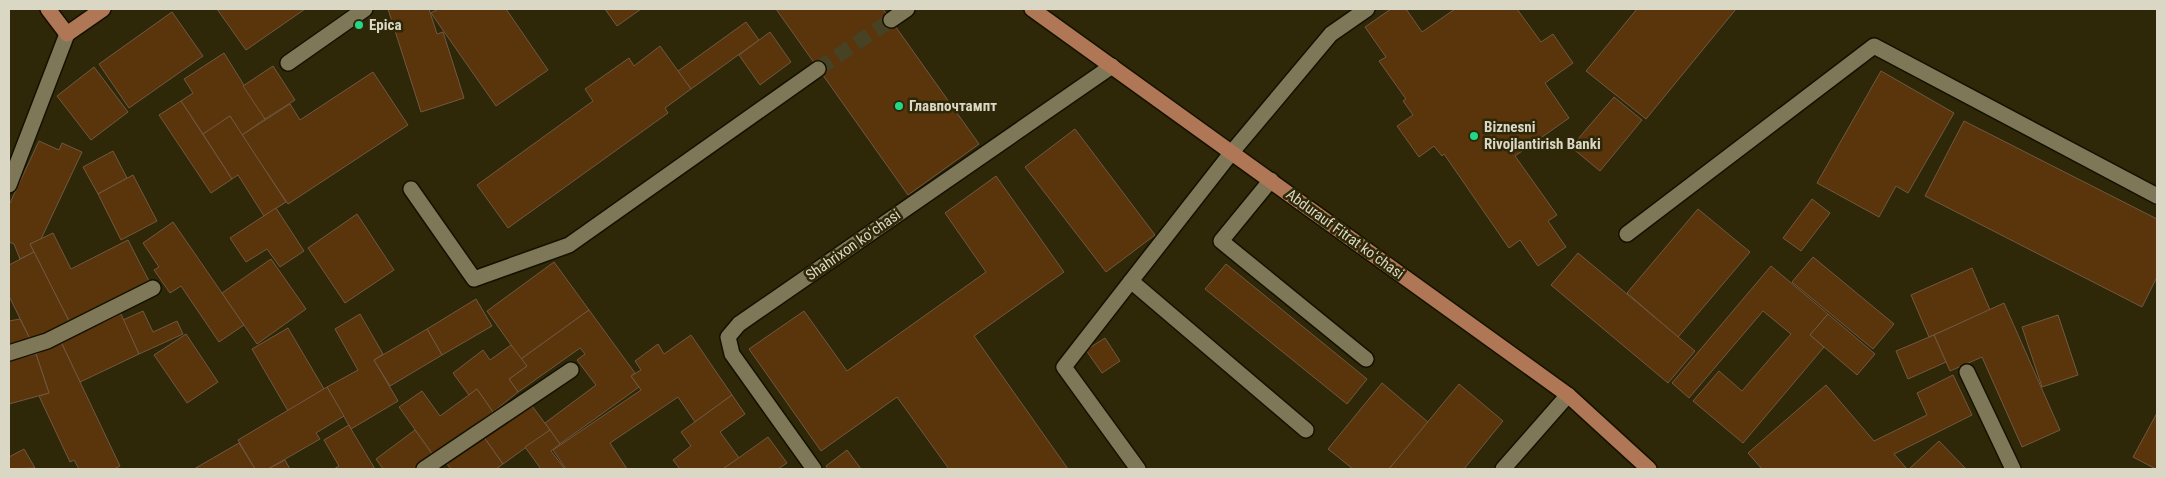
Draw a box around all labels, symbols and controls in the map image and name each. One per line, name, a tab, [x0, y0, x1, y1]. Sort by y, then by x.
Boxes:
place label: Epica	[369, 16, 402, 34]
marker: Epica	[353, 19, 365, 31]
place label: Главпочтампт	[909, 97, 997, 115]
marker: Главпочтампт	[893, 100, 905, 112]
place label: Biznesni Rivojlantirish Banki	[1484, 118, 1601, 153]
marker: Biznesni Rivojlantirish Banki	[1468, 130, 1480, 142]
street label: Abdurauf Fitrat koʻchasi	[1283, 185, 1407, 283]
street label: Shahrixon koʻchasi	[802, 206, 904, 284]

